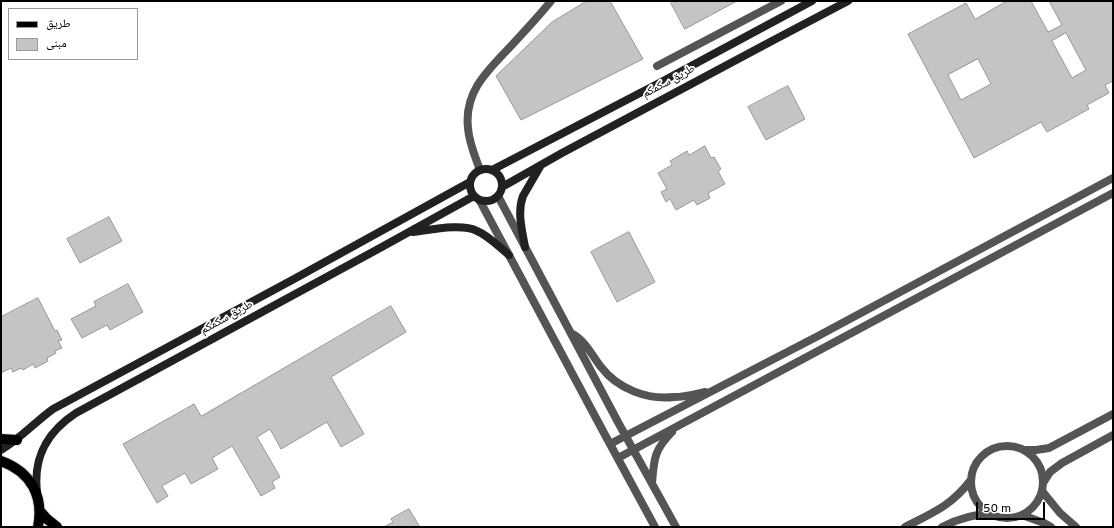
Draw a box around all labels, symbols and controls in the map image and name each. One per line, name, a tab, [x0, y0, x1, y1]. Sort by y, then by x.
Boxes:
legend	[8, 8, 138, 60]
text: طريق	[46, 16, 71, 32]
text: مبنى	[46, 36, 67, 52]
street label: طريق سكمكم	[640, 62, 698, 102]
street label: طريق سكمكم	[198, 298, 256, 338]
scale bar	[978, 494, 1047, 520]
text: 50 m	[983, 501, 1011, 517]

